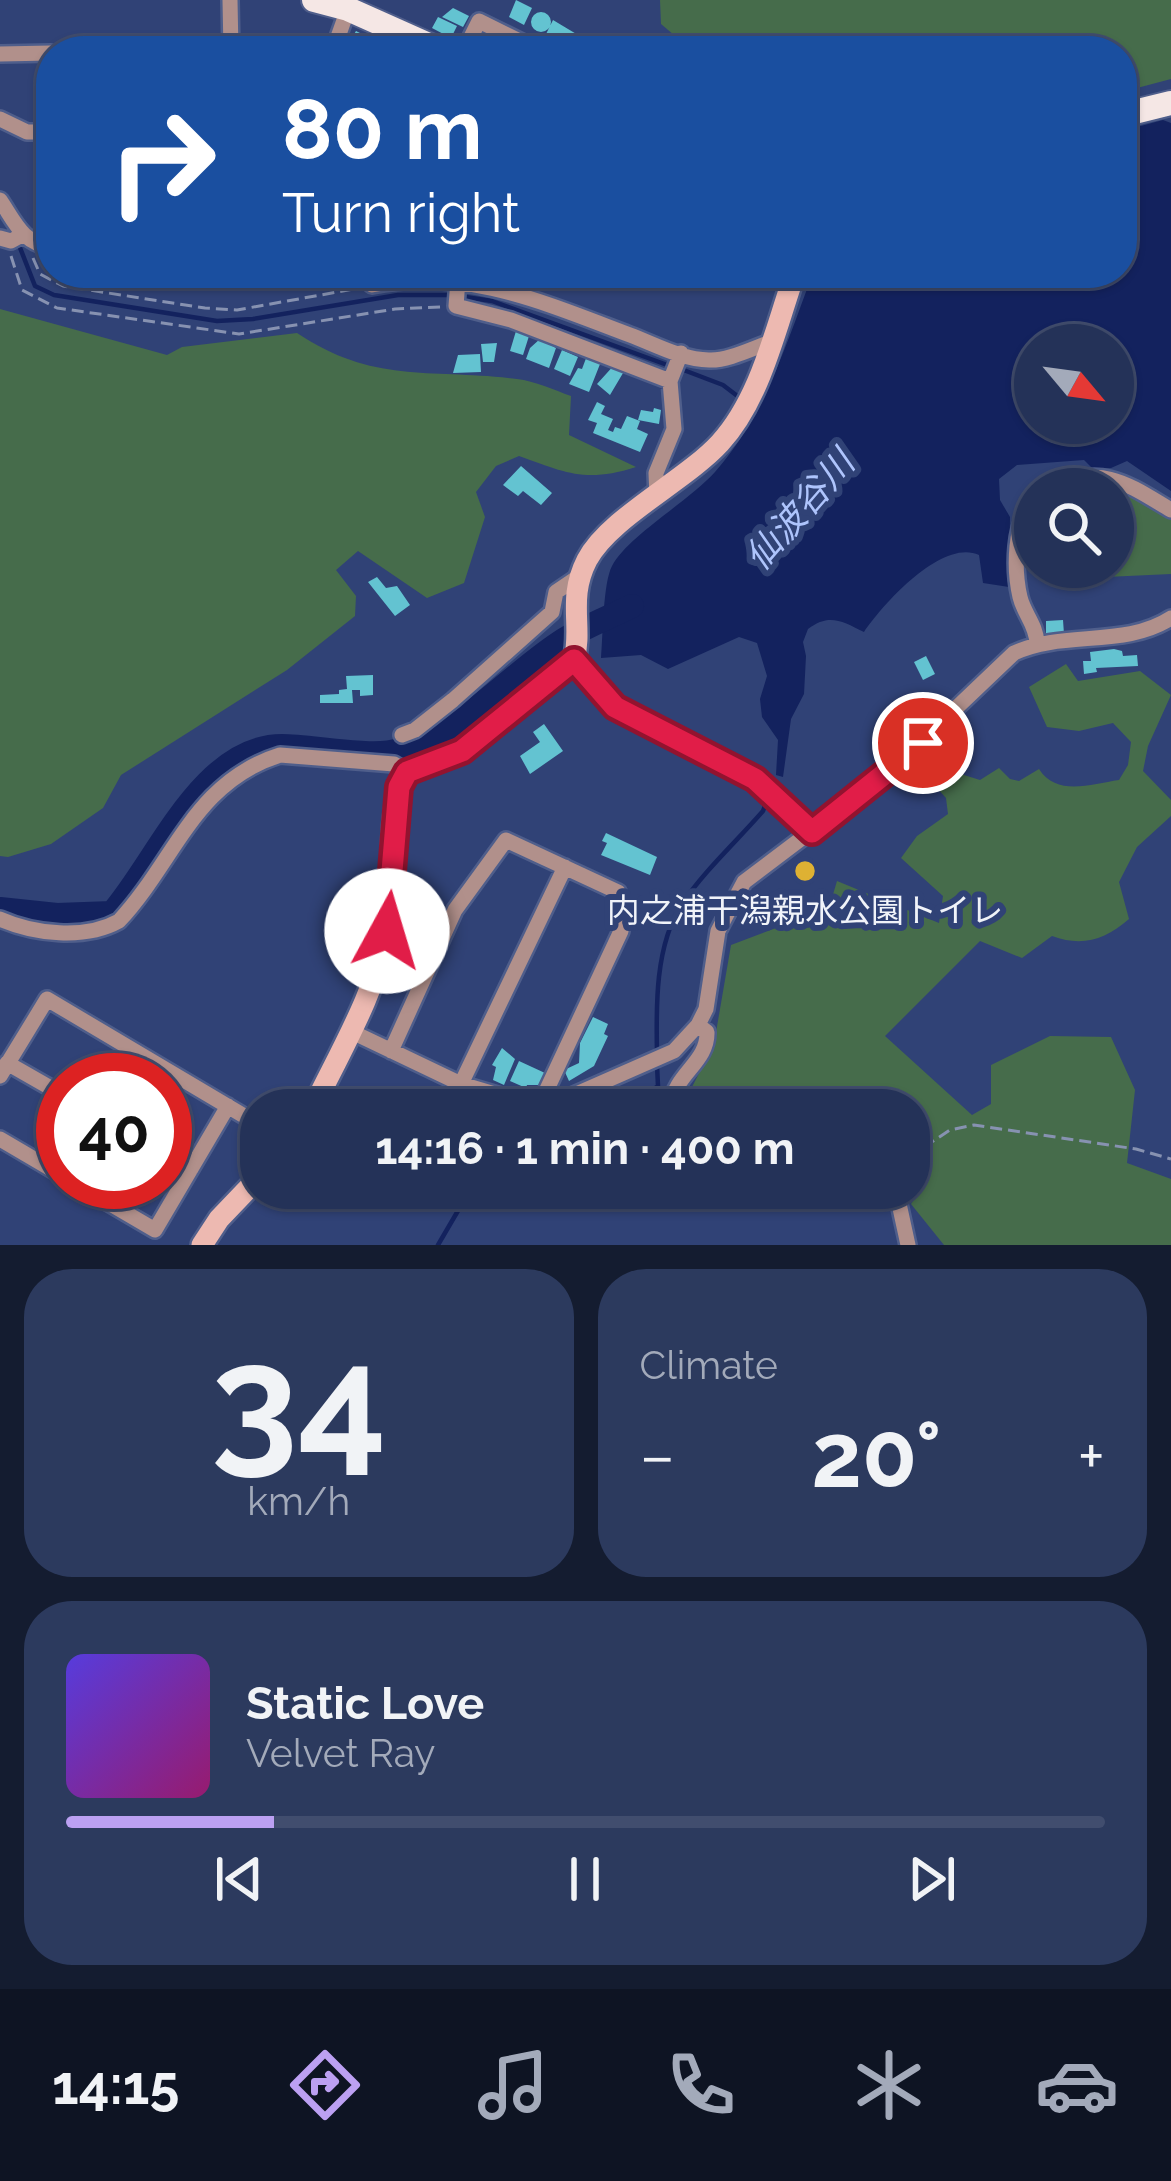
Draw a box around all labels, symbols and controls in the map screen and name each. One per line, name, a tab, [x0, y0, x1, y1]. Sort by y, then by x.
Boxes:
text: 80 m	[282, 80, 483, 179]
icon: right	[84, 84, 240, 240]
text: Turn right	[282, 181, 520, 245]
north arrow	[1014, 324, 1134, 444]
map controls	[1014, 324, 1134, 588]
water label: 仙波谷川	[736, 439, 865, 578]
button: search	[1014, 468, 1134, 588]
pin	[872, 692, 974, 794]
icon: arrive	[890, 710, 956, 776]
marker: 内之浦干潟親水公園トイレ	[792, 858, 818, 884]
position arrow	[324, 868, 450, 994]
place label: 内之浦干潟親水公園トイレ	[607, 891, 1003, 930]
speed limit sign: 40	[36, 1053, 192, 1209]
text: 14:16 · 1 min · 400 m	[375, 1122, 795, 1175]
text: 34	[211, 1308, 387, 1492]
text: Climate	[640, 1342, 778, 1388]
text: 20°	[811, 1402, 942, 1508]
text: −	[640, 1417, 675, 1494]
text: +	[1078, 1417, 1105, 1494]
text: km/h	[247, 1478, 350, 1524]
text: Static Love	[246, 1677, 484, 1730]
text: Velvet Ray	[246, 1730, 435, 1776]
icon: previous	[206, 1846, 272, 1912]
icon: pause	[552, 1846, 618, 1912]
icon: next	[899, 1846, 965, 1912]
icon: directions	[283, 2043, 367, 2127]
icon: music	[471, 2043, 555, 2127]
icon: phone	[659, 2043, 743, 2127]
icon: climate	[847, 2043, 931, 2127]
icon: car	[1035, 2043, 1119, 2127]
text: 14:15	[52, 2053, 179, 2117]

